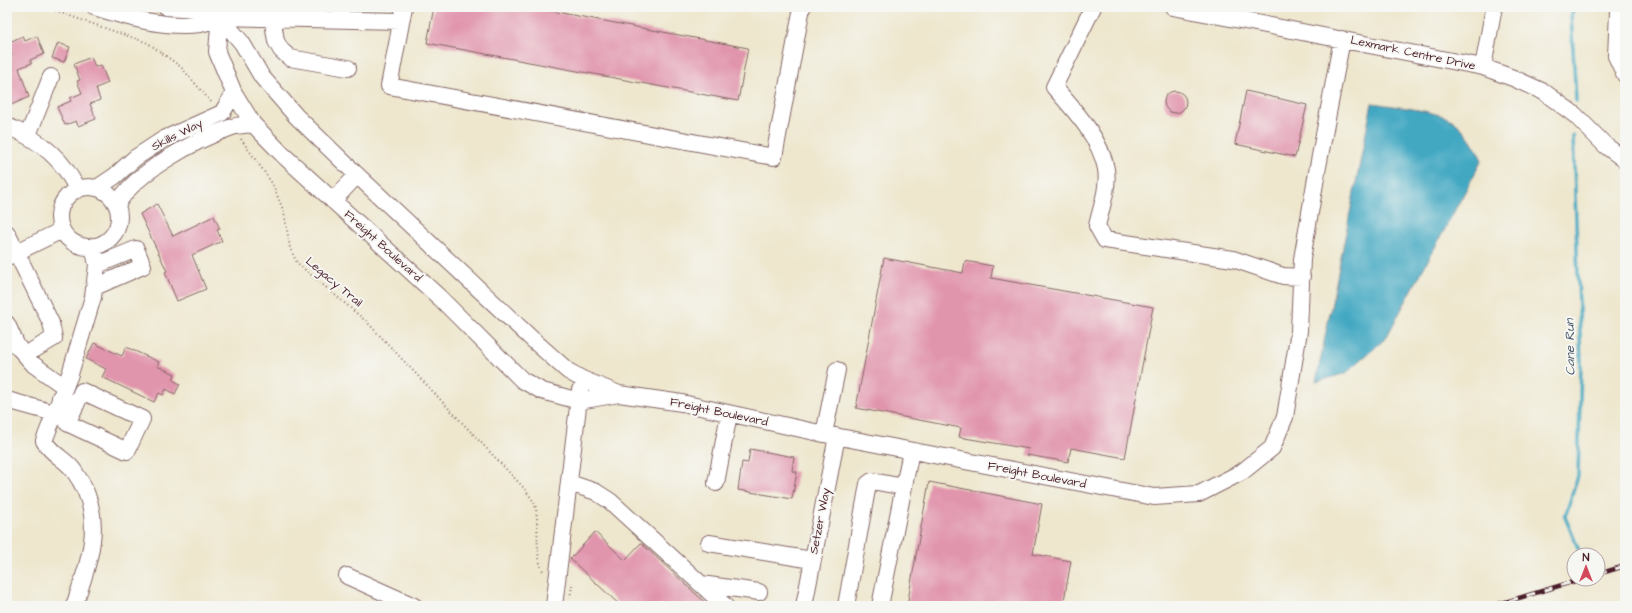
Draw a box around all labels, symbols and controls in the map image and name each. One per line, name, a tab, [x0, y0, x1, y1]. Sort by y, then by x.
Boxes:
street label: Lexmark Centre Drive	[1349, 31, 1478, 75]
street label: Skills Way	[148, 115, 206, 156]
street label: Freight Boulevard	[340, 206, 426, 286]
street label: Legacy Trail	[301, 253, 366, 312]
water label: Cane Run	[1560, 317, 1579, 376]
street label: Freight Boulevard	[668, 393, 770, 432]
street label: Freight Boulevard	[986, 457, 1088, 494]
street label: Setzer Way	[805, 486, 836, 556]
north arrow	[1566, 547, 1606, 587]
text: N	[1583, 550, 1590, 565]

